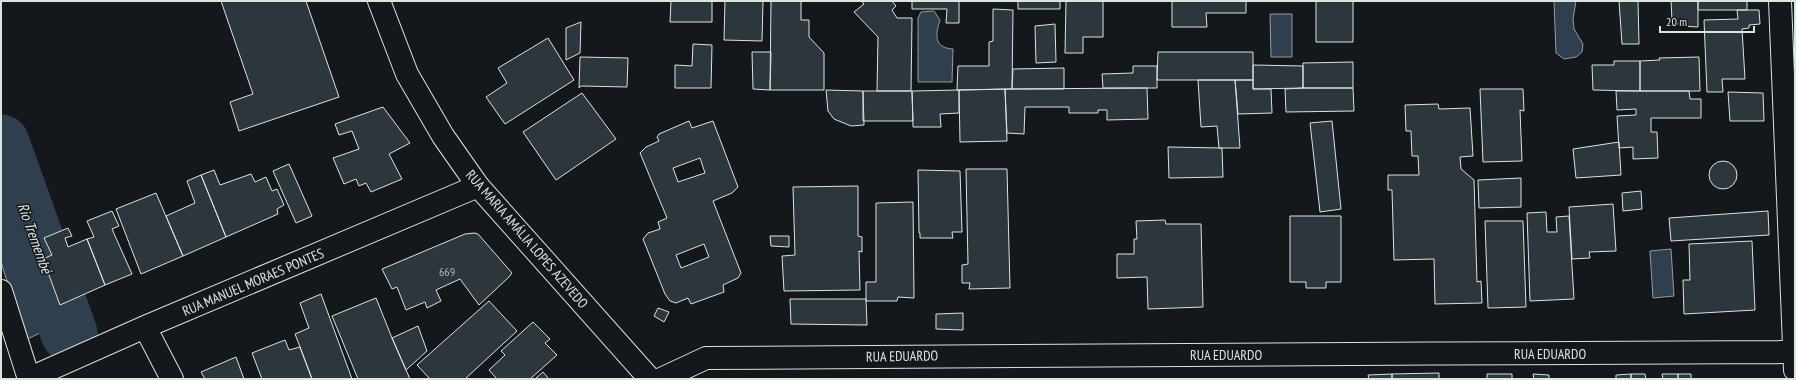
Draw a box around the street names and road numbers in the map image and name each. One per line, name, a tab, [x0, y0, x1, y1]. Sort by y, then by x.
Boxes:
street label: RUA MARIA AMÁLIA LOPES AZEVEDO	[462, 166, 592, 312]
street label: RUA MANUEL MORAES PONTES	[180, 244, 326, 320]
street label: RUA EDUARDO	[1514, 345, 1586, 363]
street label: RUA EDUARDO	[866, 346, 939, 366]
street label: RUA EDUARDO	[1190, 346, 1262, 364]

